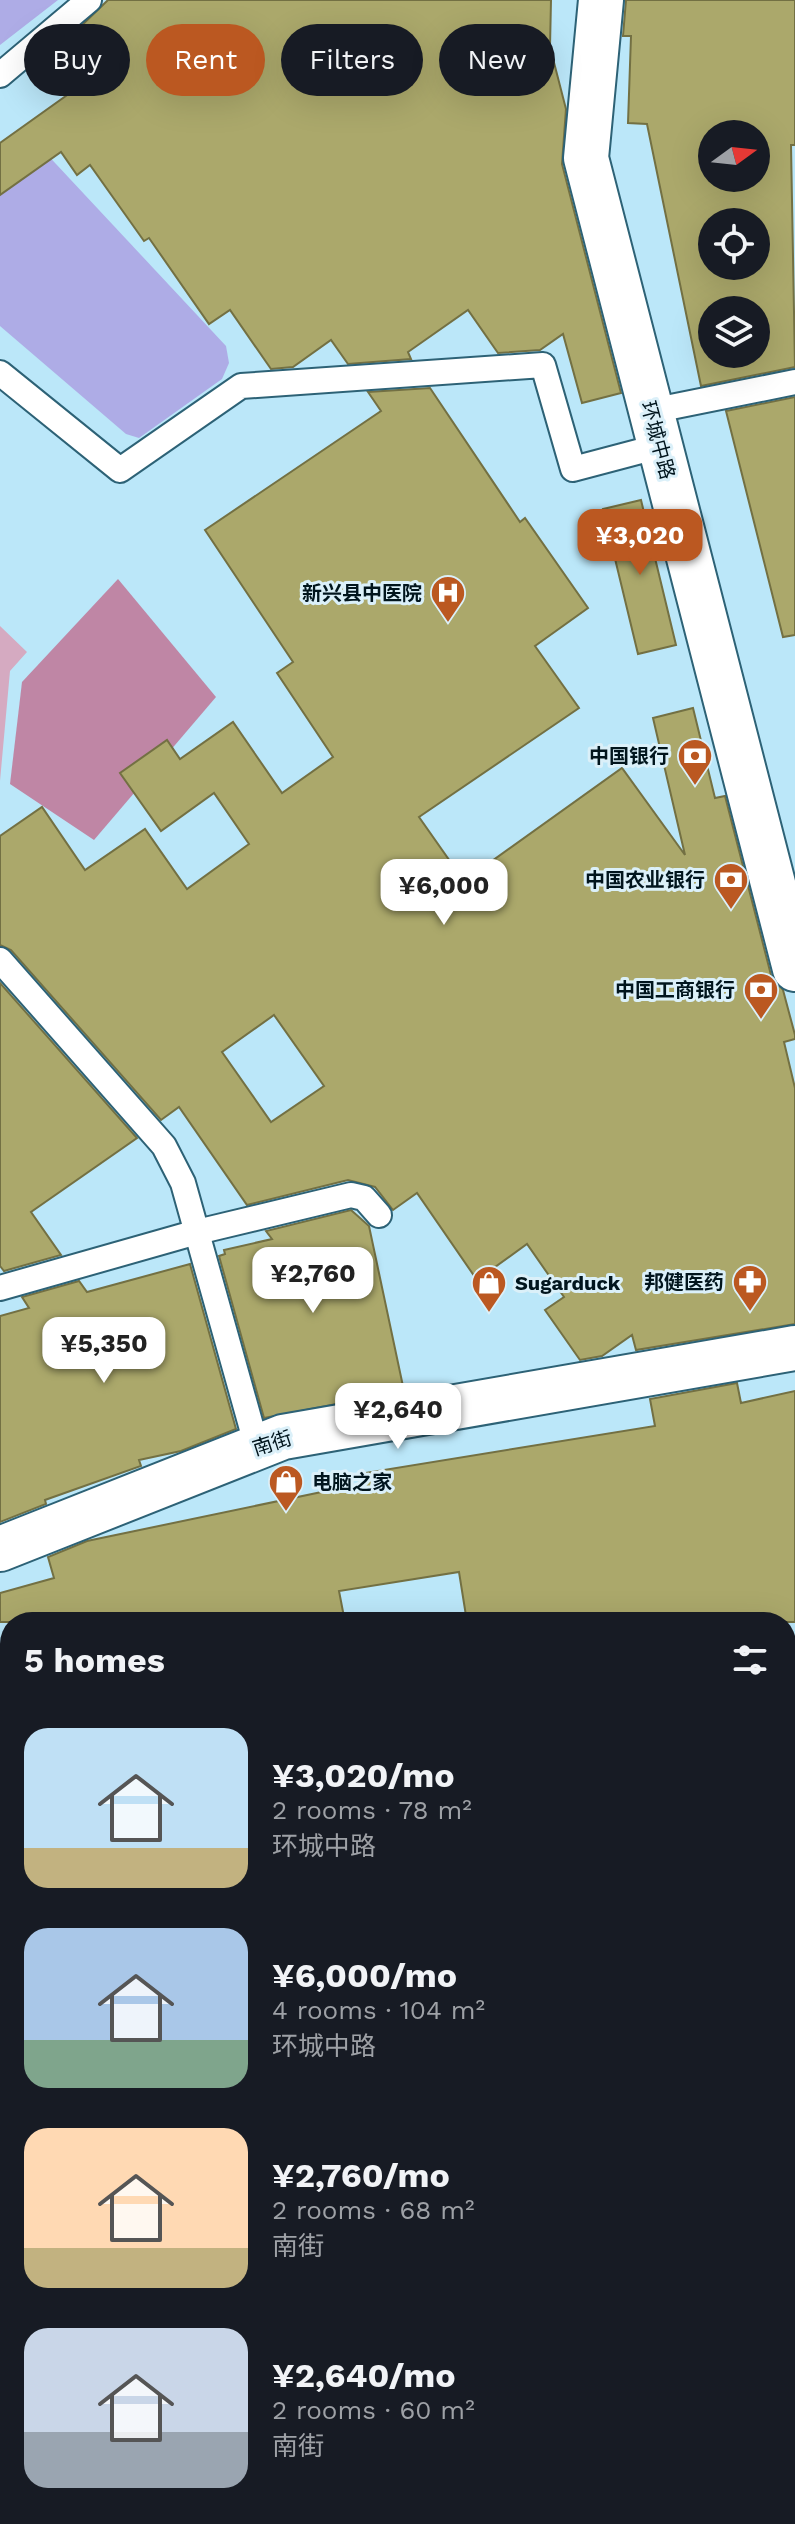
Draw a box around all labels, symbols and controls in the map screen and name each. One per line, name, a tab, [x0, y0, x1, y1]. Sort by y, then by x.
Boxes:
chip: Buy	[24, 24, 130, 96]
chip: Rent	[146, 24, 265, 96]
chip: Filters	[281, 24, 423, 96]
chip: New	[439, 24, 555, 96]
north arrow	[698, 120, 770, 192]
map controls	[698, 120, 770, 368]
button: locate	[698, 208, 770, 280]
button: layers	[698, 296, 770, 368]
street label: 环城中路	[636, 398, 680, 482]
pin: ¥3,020	[575, 509, 705, 577]
text: ¥3,020	[595, 520, 685, 550]
hospital icon: 新兴县中医院	[429, 574, 467, 624]
place label: 新兴县中医院	[302, 581, 422, 605]
bank icon: 中国银行	[676, 737, 714, 787]
place label: 中国银行	[589, 744, 669, 768]
pin: ¥6,000	[379, 859, 509, 927]
bank icon: 中国农业银行	[712, 861, 750, 911]
place label: 中国农业银行	[585, 868, 705, 892]
text: ¥6,000	[399, 870, 489, 900]
bank icon: 中国工商银行	[742, 971, 780, 1021]
place label: 中国工商银行	[615, 978, 735, 1002]
pin: ¥2,760	[248, 1247, 378, 1315]
text: ¥2,760	[270, 1258, 356, 1288]
pharmacy icon: 邦健医药	[731, 1263, 769, 1313]
shop icon: Sugarduck	[470, 1264, 508, 1314]
place label: 邦健医药	[644, 1270, 724, 1294]
place label: Sugarduck	[515, 1271, 621, 1295]
pin: ¥5,350	[39, 1317, 169, 1385]
text: ¥5,350	[60, 1328, 148, 1358]
pin: ¥2,640	[333, 1383, 463, 1451]
text: ¥2,640	[353, 1394, 443, 1424]
street label: 南街	[249, 1425, 295, 1461]
shop icon: 电脑之家	[267, 1463, 305, 1513]
place label: 电脑之家	[312, 1470, 392, 1494]
icon: filters	[728, 1638, 772, 1682]
text: 5 homes	[24, 1640, 165, 1680]
text: ¥3,020/mo	[272, 1755, 455, 1795]
icon: home	[88, 1760, 184, 1856]
text: 2 rooms · 78 m²	[272, 1795, 472, 1825]
text: 环城中路	[272, 1831, 376, 1861]
text: ¥6,000/mo	[272, 1955, 457, 1995]
icon: home	[88, 1960, 184, 2056]
text: 4 rooms · 104 m²	[272, 1995, 485, 2025]
text: 环城中路	[272, 2031, 376, 2061]
text: ¥2,760/mo	[272, 2155, 450, 2195]
icon: home	[88, 2160, 184, 2256]
text: 2 rooms · 68 m²	[272, 2195, 474, 2225]
text: 南街	[272, 2231, 324, 2261]
text: ¥2,640/mo	[272, 2355, 456, 2395]
icon: home	[88, 2360, 184, 2456]
text: 2 rooms · 60 m²	[272, 2395, 475, 2425]
text: 南街	[272, 2431, 324, 2461]

